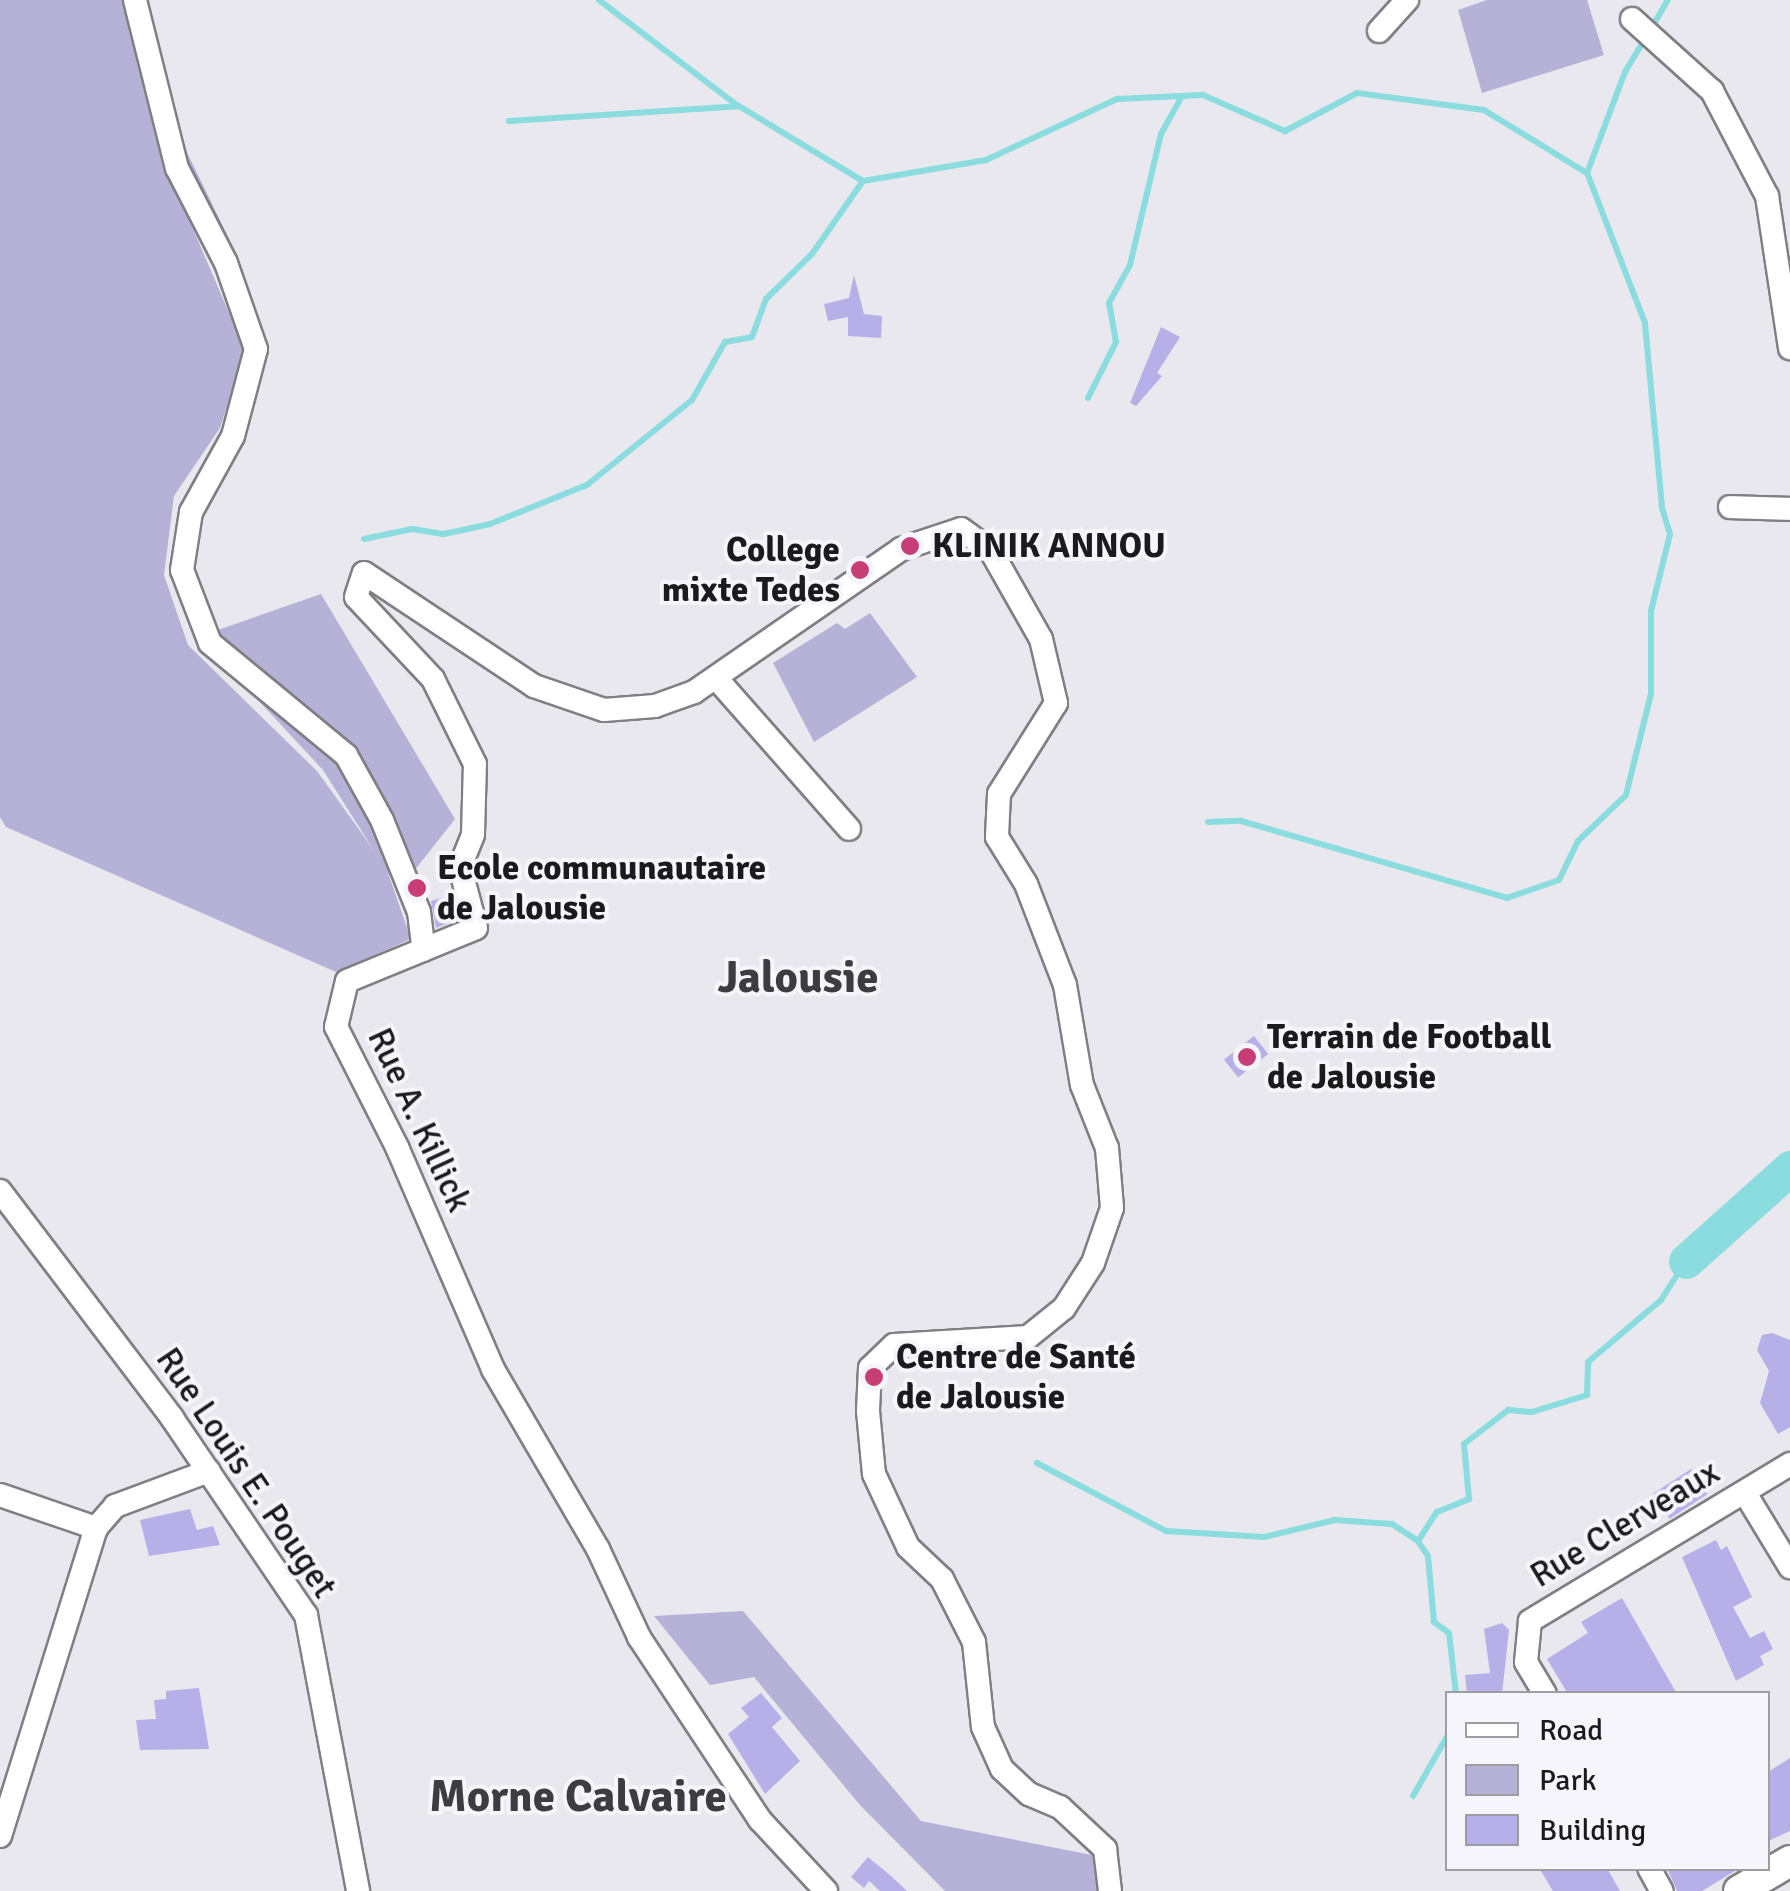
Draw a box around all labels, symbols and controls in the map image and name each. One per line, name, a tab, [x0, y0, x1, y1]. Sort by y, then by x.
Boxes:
place label: KLINIK ANNOU	[932, 525, 1166, 567]
place label: College mixte Tedes	[662, 529, 840, 611]
marker: KLINIK ANNOU	[897, 533, 923, 559]
marker: College mixte Tedes	[849, 559, 871, 581]
place label: Ecole communautaire de Jalousie	[437, 847, 766, 929]
marker: Ecole communautaire de Jalousie	[406, 877, 428, 899]
district label: Jalousie	[717, 951, 879, 1005]
place label: Terrain de Football de Jalousie	[1267, 1016, 1551, 1098]
street label: Rue A. Killick	[358, 1021, 480, 1219]
marker: Terrain de Football de Jalousie	[1236, 1046, 1258, 1068]
place label: Centre de Santé de Jalousie	[896, 1336, 1136, 1418]
street label: Rue Louis E. Pouget	[147, 1340, 345, 1606]
marker: Centre de Santé de Jalousie	[861, 1364, 887, 1390]
street label: Rue Clerveaux	[1523, 1451, 1727, 1597]
legend	[1445, 1691, 1770, 1871]
text: Road	[1539, 1712, 1603, 1749]
text: Park	[1539, 1762, 1597, 1799]
district label: Morne Calvaire	[429, 1770, 727, 1824]
text: Building	[1539, 1812, 1646, 1849]

